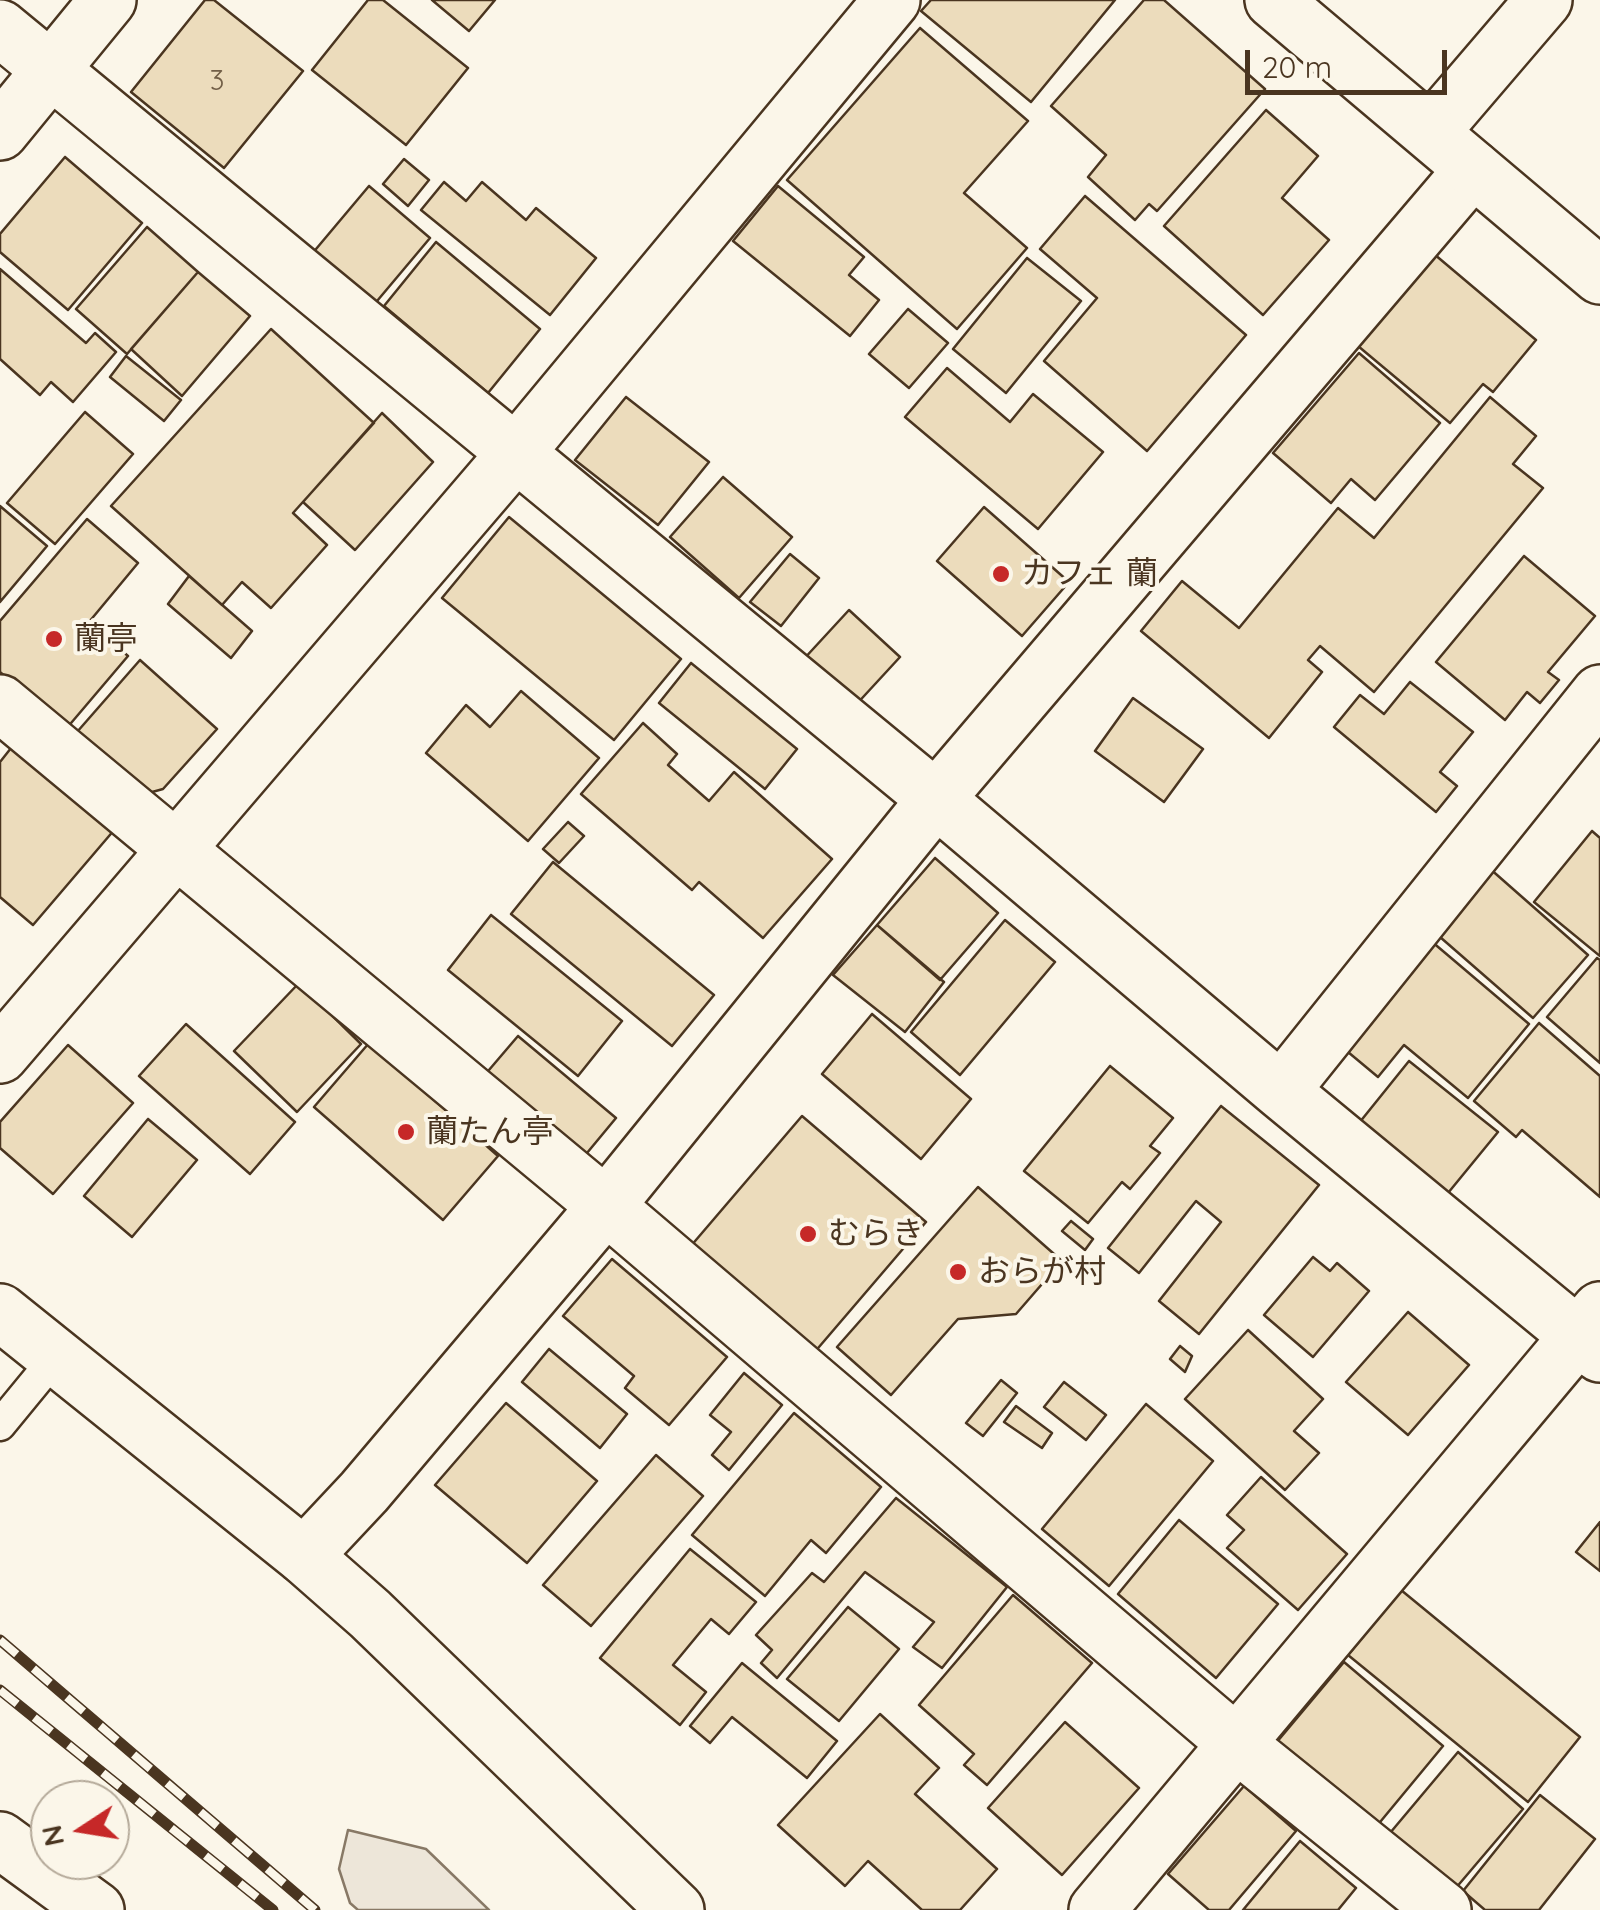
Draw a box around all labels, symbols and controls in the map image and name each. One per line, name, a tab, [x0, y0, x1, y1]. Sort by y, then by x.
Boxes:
scale bar	[1250, 30, 1452, 92]
text: 20 m	[1262, 48, 1332, 86]
house number: 3	[210, 65, 224, 99]
place label: カフェ 蘭	[1021, 555, 1158, 593]
marker: カフェ 蘭	[990, 563, 1012, 585]
place label: 蘭亭	[74, 620, 138, 658]
marker: 蘭亭	[43, 628, 65, 650]
place label: 蘭たん亭	[426, 1113, 554, 1151]
marker: 蘭たん亭	[395, 1121, 417, 1143]
place label: むらき	[828, 1215, 924, 1253]
marker: むらき	[797, 1223, 819, 1245]
place label: おらが村	[978, 1253, 1106, 1291]
marker: おらが村	[947, 1261, 969, 1283]
north arrow	[30, 1780, 130, 1880]
text: N	[33, 1822, 71, 1850]

